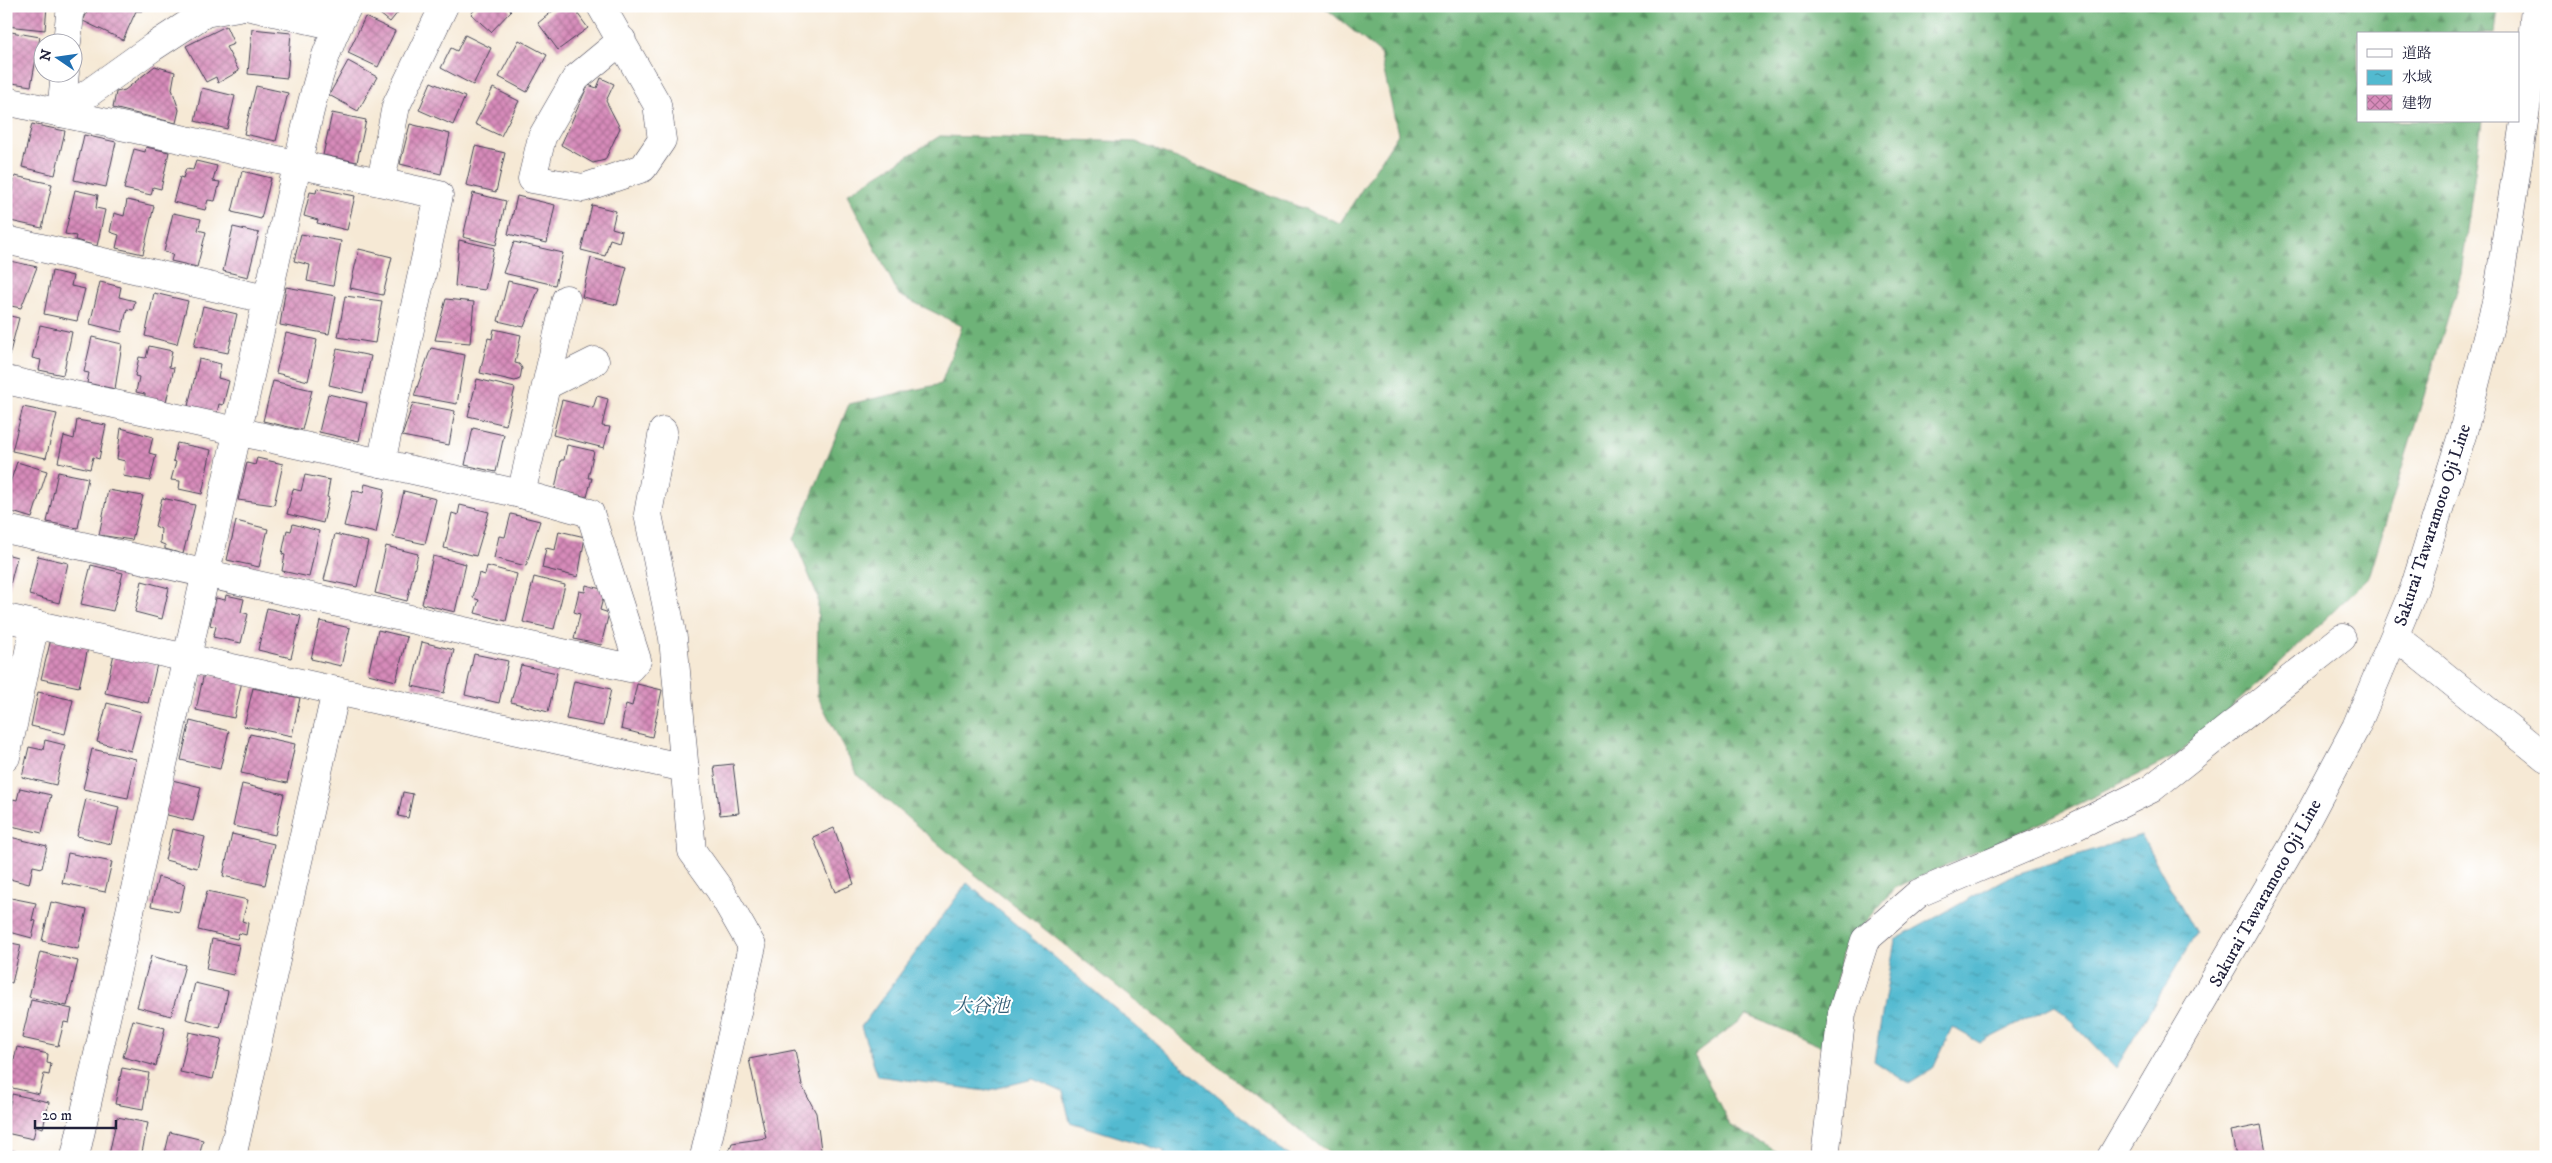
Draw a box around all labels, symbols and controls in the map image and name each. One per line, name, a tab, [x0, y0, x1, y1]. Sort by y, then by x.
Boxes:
north arrow	[32, 32, 82, 82]
legend	[2357, 32, 2520, 122]
text: 道路	[2402, 44, 2432, 63]
text: N	[36, 47, 56, 63]
text: 水域	[2402, 68, 2432, 87]
text: 建物	[2402, 94, 2432, 113]
street label: Sakurai Tawaramoto Oji Line	[2390, 422, 2476, 629]
street label: Sakurai Tawaramoto Oji Line	[2205, 796, 2327, 991]
water label: 大谷池	[952, 995, 1011, 1018]
scale bar	[35, 1098, 116, 1130]
text: 20 m	[42, 1106, 72, 1125]

